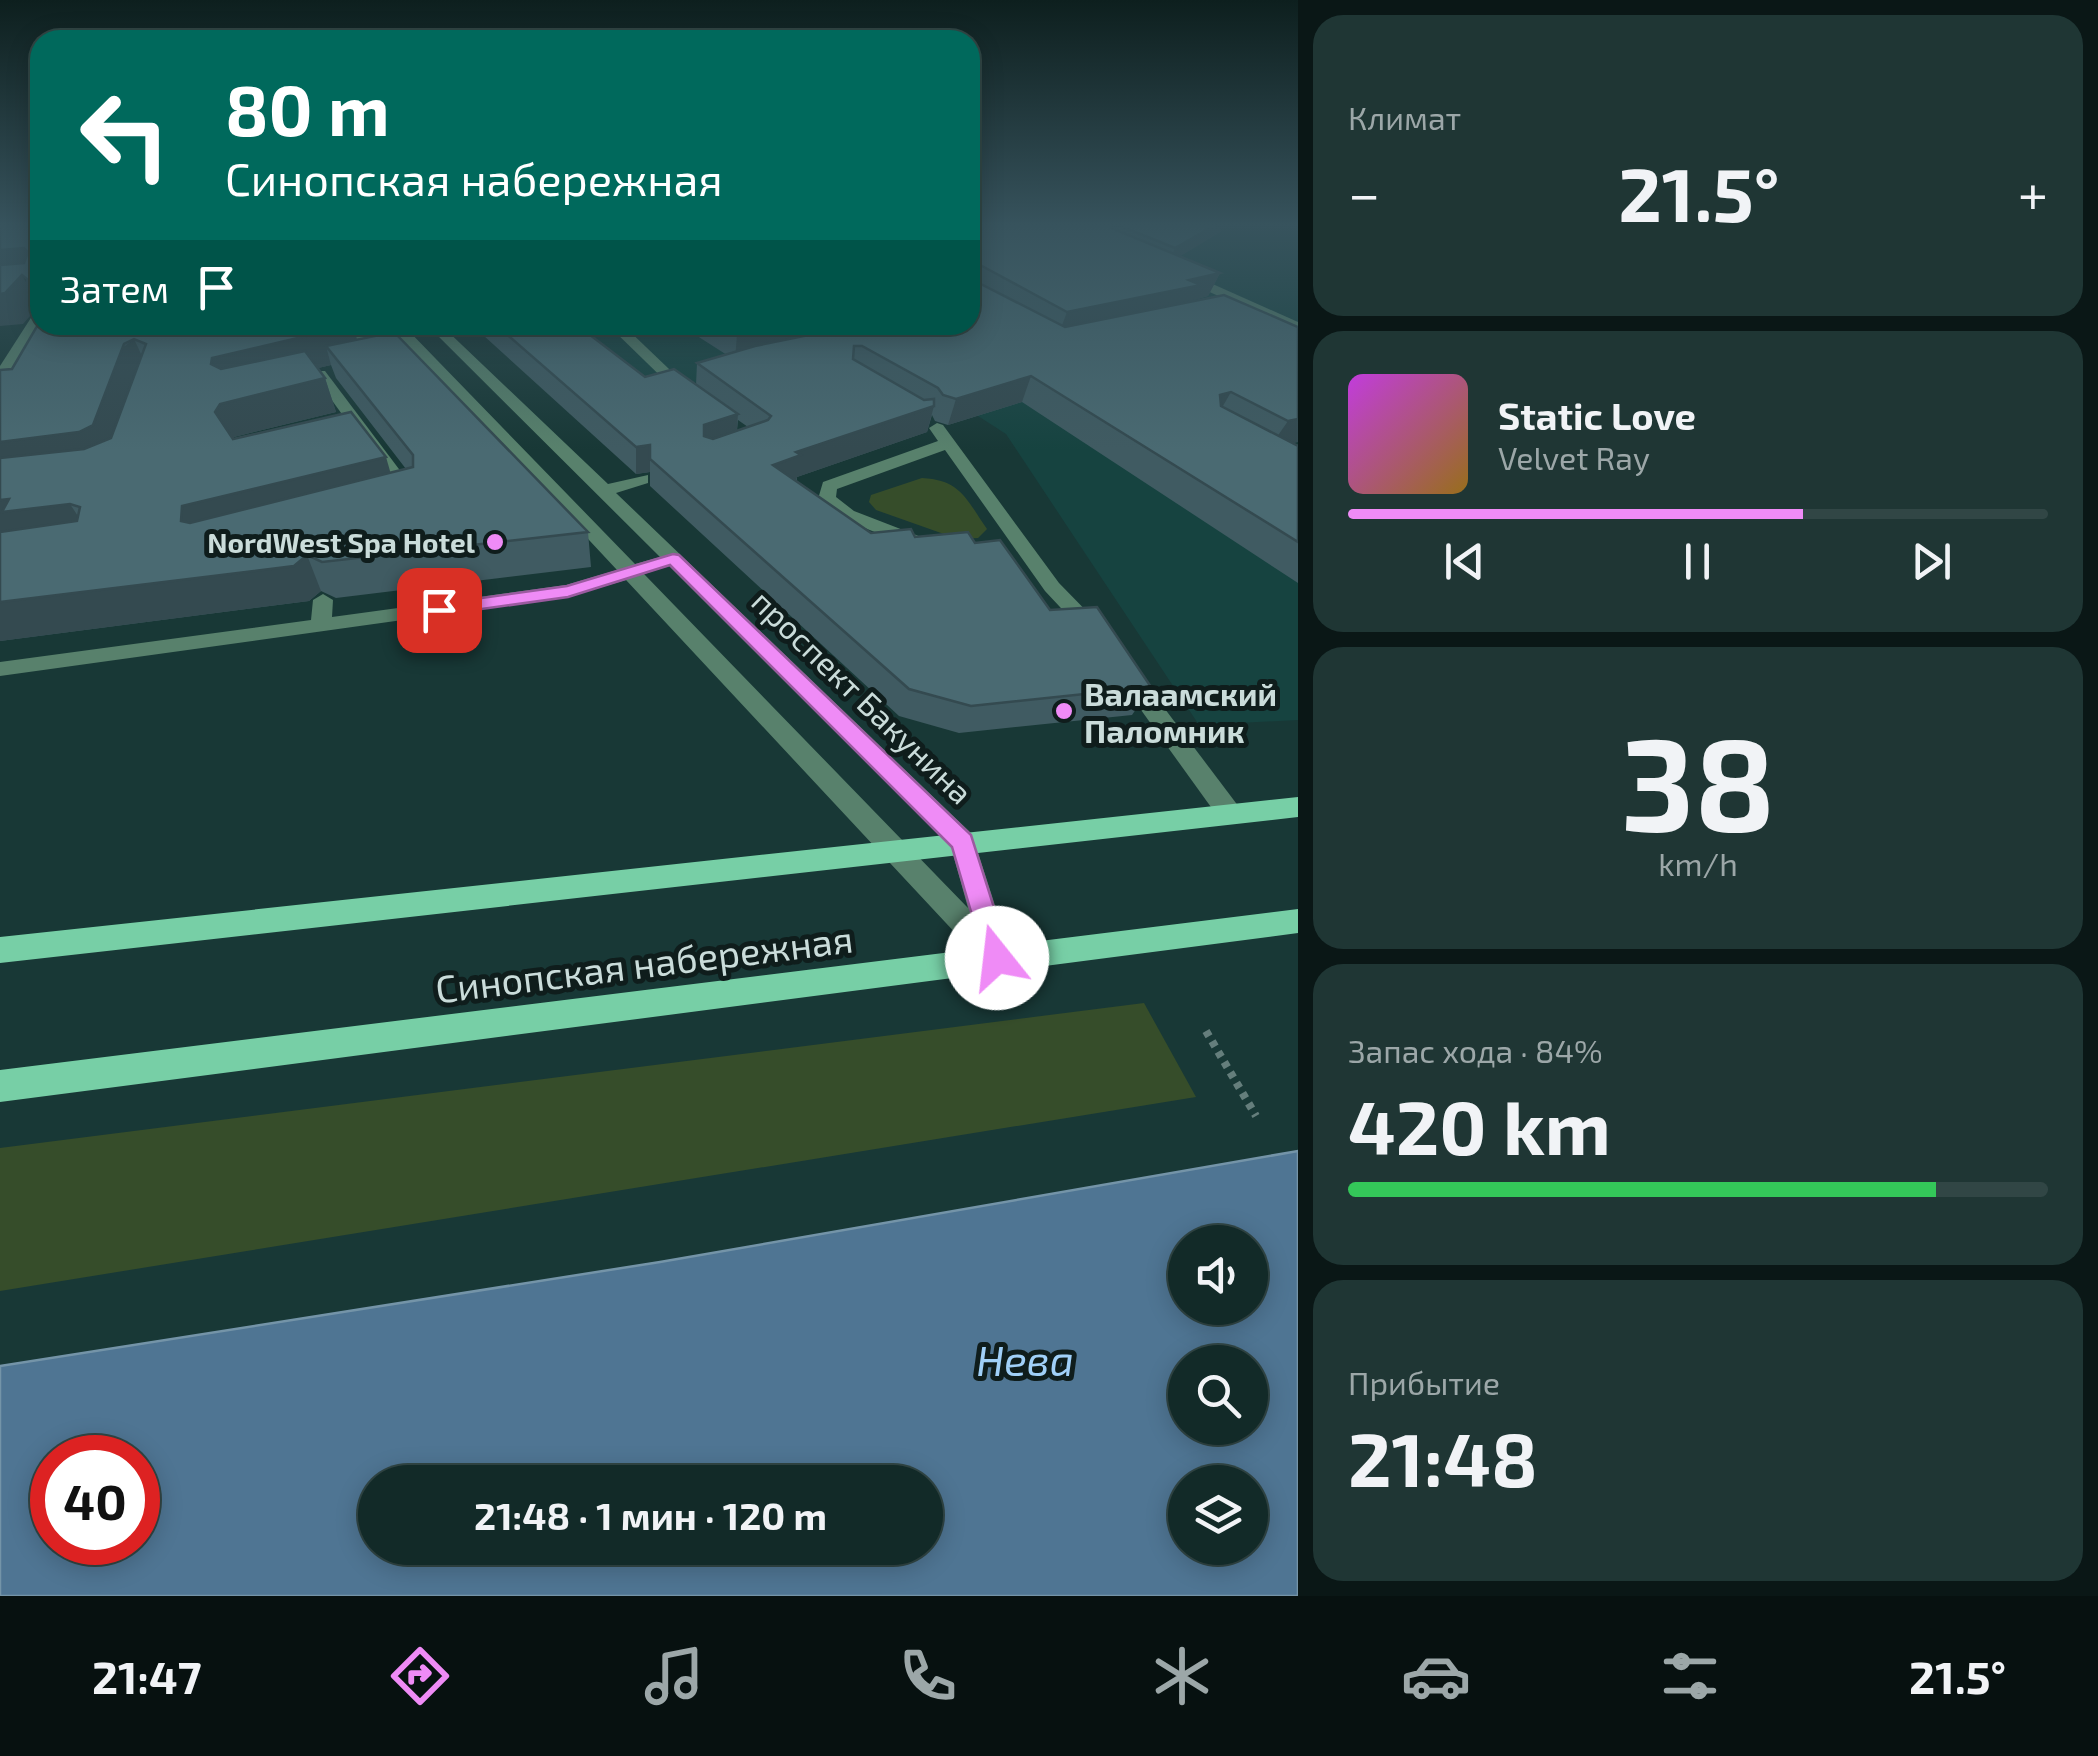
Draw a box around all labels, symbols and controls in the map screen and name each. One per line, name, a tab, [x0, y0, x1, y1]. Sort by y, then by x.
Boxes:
text: 80 m	[225, 66, 390, 150]
icon: left	[60, 70, 190, 200]
text: Климат	[1348, 98, 1461, 136]
text: 21.5°	[1618, 147, 1780, 237]
text: Синопская набережная	[225, 151, 723, 205]
text: −	[1348, 159, 1380, 225]
text: +	[2018, 159, 2048, 225]
icon: arrive	[189, 260, 244, 315]
text: Затем	[60, 265, 169, 311]
text: Static Love	[1498, 392, 1696, 438]
text: Velvet Ray	[1498, 438, 1650, 476]
place label: NordWest Spa Hotel	[207, 525, 476, 559]
marker: NordWest Spa Hotel	[484, 531, 506, 553]
icon: previous	[1437, 534, 1492, 589]
icon: pause	[1670, 534, 1725, 589]
icon: next	[1904, 534, 1959, 589]
pin	[397, 568, 482, 653]
street label: проспект Бакунина	[744, 581, 981, 812]
icon: arrive	[412, 583, 467, 638]
place label: Валаамский Паломник	[1084, 674, 1277, 749]
marker: Валаамский Паломник	[1053, 700, 1075, 722]
text: 38	[1621, 701, 1775, 857]
text: km/h	[1658, 844, 1738, 882]
position arrow	[945, 906, 1049, 1010]
street label: Синопская набережная	[433, 915, 855, 1011]
text: Запас хода · 84%	[1348, 1031, 1603, 1069]
text: 420 km	[1348, 1080, 1611, 1170]
map controls	[1168, 1225, 1268, 1565]
button: sound	[1168, 1225, 1268, 1325]
water label: Нева	[976, 1334, 1074, 1384]
button: search	[1168, 1345, 1268, 1445]
text: Прибытие	[1348, 1363, 1500, 1401]
text: 21:48	[1348, 1412, 1538, 1502]
speed limit sign: 40	[30, 1435, 160, 1565]
button: layers	[1168, 1465, 1268, 1565]
text: 21:48 · 1 мин · 120 m	[474, 1492, 827, 1538]
icon: directions	[385, 1641, 455, 1711]
icon: music	[639, 1641, 709, 1711]
icon: phone	[893, 1641, 963, 1711]
icon: climate	[1147, 1641, 1217, 1711]
icon: car	[1401, 1641, 1471, 1711]
icon: filters	[1655, 1641, 1725, 1711]
text: 21:47	[92, 1649, 202, 1703]
text: 21.5°	[1909, 1649, 2006, 1703]

